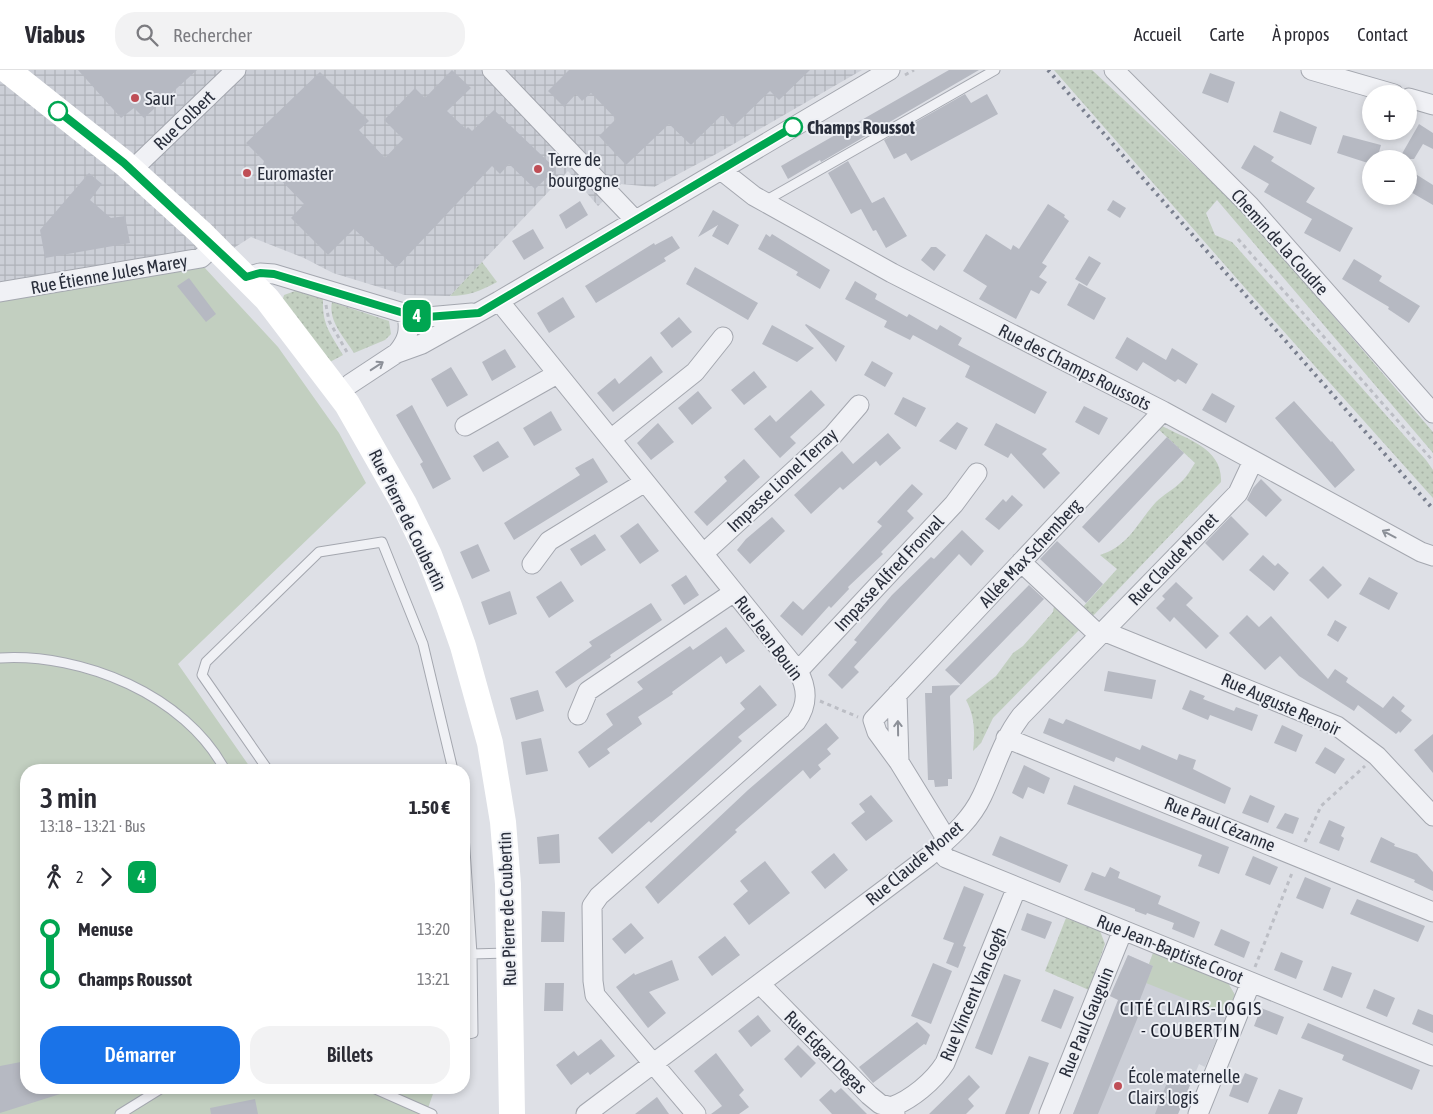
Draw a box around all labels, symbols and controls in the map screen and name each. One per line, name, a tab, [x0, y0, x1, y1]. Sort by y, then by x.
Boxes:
search box	[115, 12, 465, 57]
text: Viabus	[25, 21, 85, 48]
icon: search	[133, 21, 161, 49]
text: Rechercher	[173, 24, 252, 46]
text: Accueil	[1134, 24, 1182, 45]
text: Carte	[1210, 24, 1244, 45]
text: À propos	[1272, 24, 1329, 45]
text: Contact	[1357, 24, 1408, 45]
map controls	[1362, 85, 1417, 205]
button: +	[1362, 85, 1417, 140]
street label: Rue Colbert	[149, 86, 219, 154]
place label: Saur	[145, 88, 176, 109]
marker: Saur	[129, 92, 141, 104]
unlabelled marker	[48, 101, 68, 121]
marker: Champs Roussot	[783, 117, 803, 137]
place label: Champs Roussot	[807, 117, 916, 138]
place label: Terre de bourgogne	[548, 149, 619, 191]
button: −	[1362, 150, 1417, 205]
place label: Euromaster	[257, 163, 334, 184]
marker: Terre de bourgogne	[532, 163, 544, 175]
marker: Euromaster	[241, 167, 253, 179]
street label: Chemin de la Coudre	[1227, 185, 1333, 299]
street label: Rue Étienne Jules Marey	[29, 250, 189, 298]
line badge: 4	[401, 300, 433, 332]
text: 4	[413, 305, 421, 326]
street label: Rue des Champs Roussots	[995, 319, 1155, 415]
one-way arrow	[370, 361, 384, 371]
street label: Impasse Lionel Terray	[723, 424, 841, 536]
street label: Rue Pierre de Coubertin	[365, 446, 451, 594]
street label: Allée Max Schemberg	[974, 494, 1086, 611]
street label: Rue Claude Monet	[1124, 509, 1222, 609]
street label: Impasse Alfred Fronval	[830, 511, 948, 635]
one-way arrow	[1383, 529, 1397, 539]
street label: Rue Jean Bouin	[730, 592, 808, 684]
street label: Rue Auguste Renoir	[1218, 668, 1344, 740]
one-way arrow	[893, 720, 903, 736]
text: 3 min	[40, 782, 97, 814]
street label: Rue Paul Cézanne	[1161, 792, 1279, 856]
text: 1.50 €	[409, 796, 450, 818]
street label: Rue Claude Monet	[861, 816, 967, 910]
text: 13:18 – 13:21 · Bus	[40, 817, 145, 835]
street label: Rue Pierre de Coubertin	[494, 831, 520, 987]
icon: walk	[40, 863, 68, 891]
icon: forward	[92, 863, 120, 891]
text: 4	[138, 866, 146, 887]
text: 2	[76, 868, 84, 886]
street label: Rue Jean-Baptiste Corot	[1094, 910, 1246, 988]
text: Menuse	[78, 918, 133, 940]
text: 13:20	[417, 920, 450, 938]
street label: Rue Vincent Van Gogh	[935, 924, 1011, 1064]
street label: Rue Paul Gauguin	[1054, 964, 1118, 1080]
text: Champs Roussot	[78, 968, 192, 990]
text: 13:21	[417, 970, 450, 988]
district label: CITÉ CLAIRS-LOGIS - COUBERTIN	[1120, 997, 1262, 1041]
street label: Rue Edgar Degas	[780, 1006, 872, 1098]
button: Démarrer	[40, 1026, 240, 1084]
button: Billets	[250, 1026, 450, 1084]
place label: École maternelle Clairs logis	[1128, 1066, 1240, 1108]
marker: École maternelle Clairs logis	[1112, 1080, 1124, 1092]

